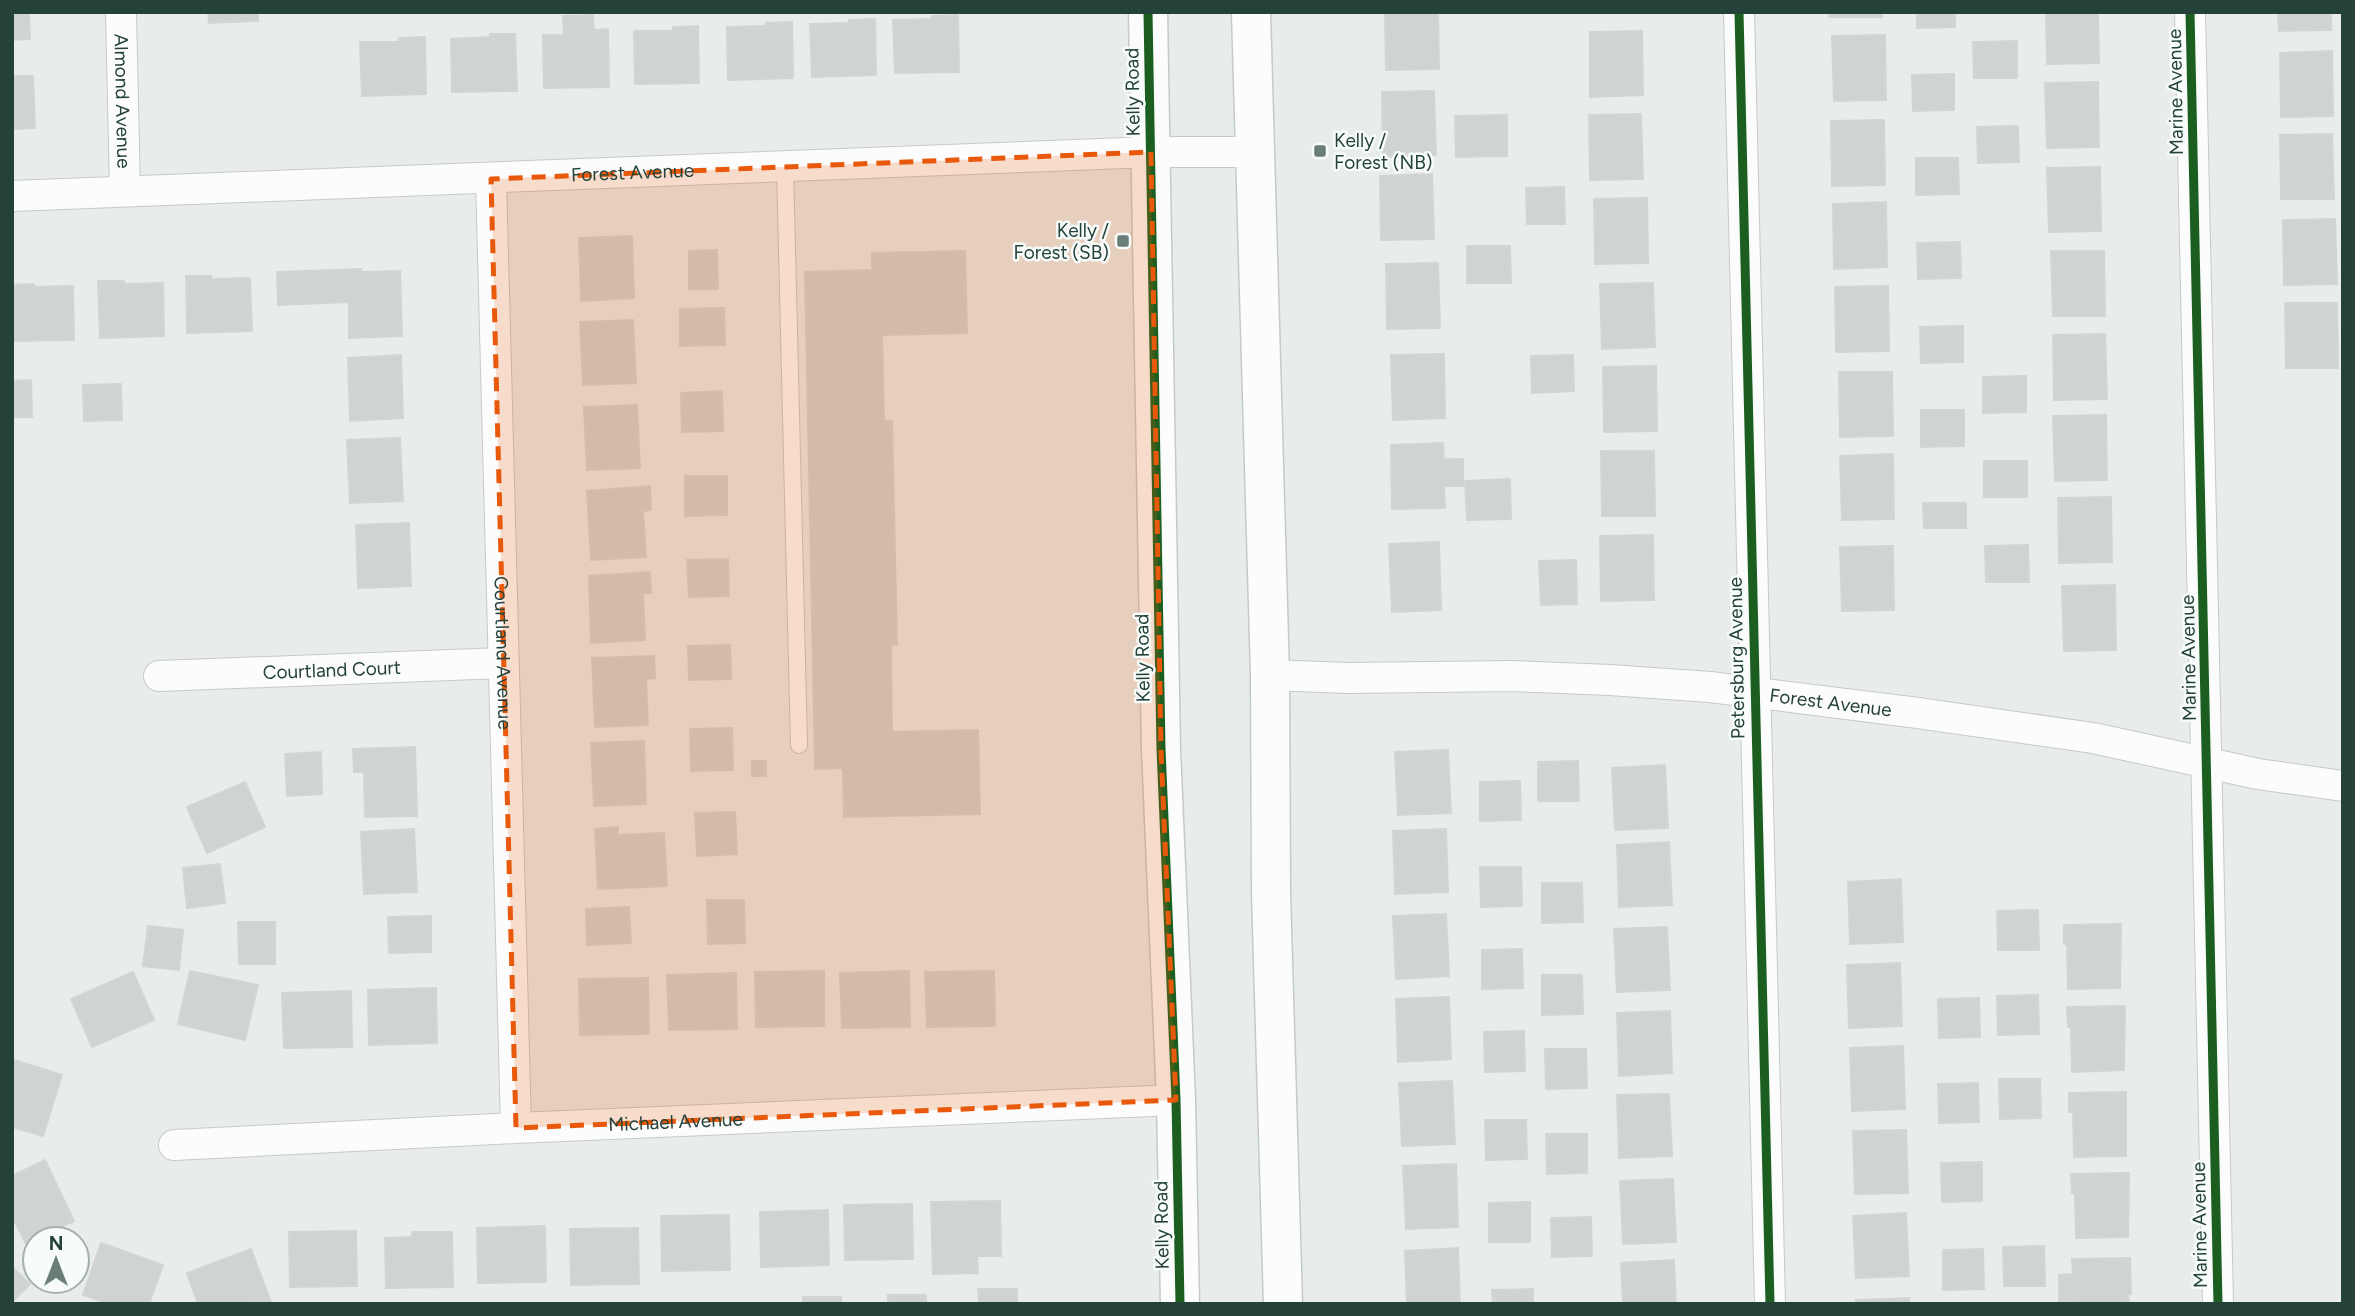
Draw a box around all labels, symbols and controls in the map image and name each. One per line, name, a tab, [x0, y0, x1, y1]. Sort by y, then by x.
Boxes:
street label: Marine Avenue	[2163, 29, 2188, 155]
street label: Almond Avenue	[109, 33, 135, 169]
street label: Kelly Road	[1120, 48, 1145, 136]
place label: Kelly / Forest (NB)	[1334, 129, 1432, 174]
marker: Kelly / Forest (NB)	[1312, 143, 1328, 159]
street label: Forest Avenue	[571, 159, 695, 186]
place label: Kelly / Forest (SB)	[1014, 219, 1110, 264]
marker: Kelly / Forest (SB)	[1115, 233, 1131, 249]
street label: Courtland Avenue	[489, 576, 517, 730]
street label: Petersburg Avenue	[1724, 577, 1749, 739]
street label: Marine Avenue	[2176, 595, 2201, 721]
street label: Kelly Road	[1130, 614, 1155, 702]
street label: Courtland Court	[262, 656, 401, 684]
street label: Forest Avenue	[1768, 684, 1893, 722]
street label: Michael Avenue	[608, 1107, 743, 1136]
street label: Marine Avenue	[2187, 1162, 2212, 1288]
street label: Kelly Road	[1149, 1181, 1174, 1269]
north arrow	[21, 1225, 91, 1295]
text: N	[49, 1232, 63, 1255]

